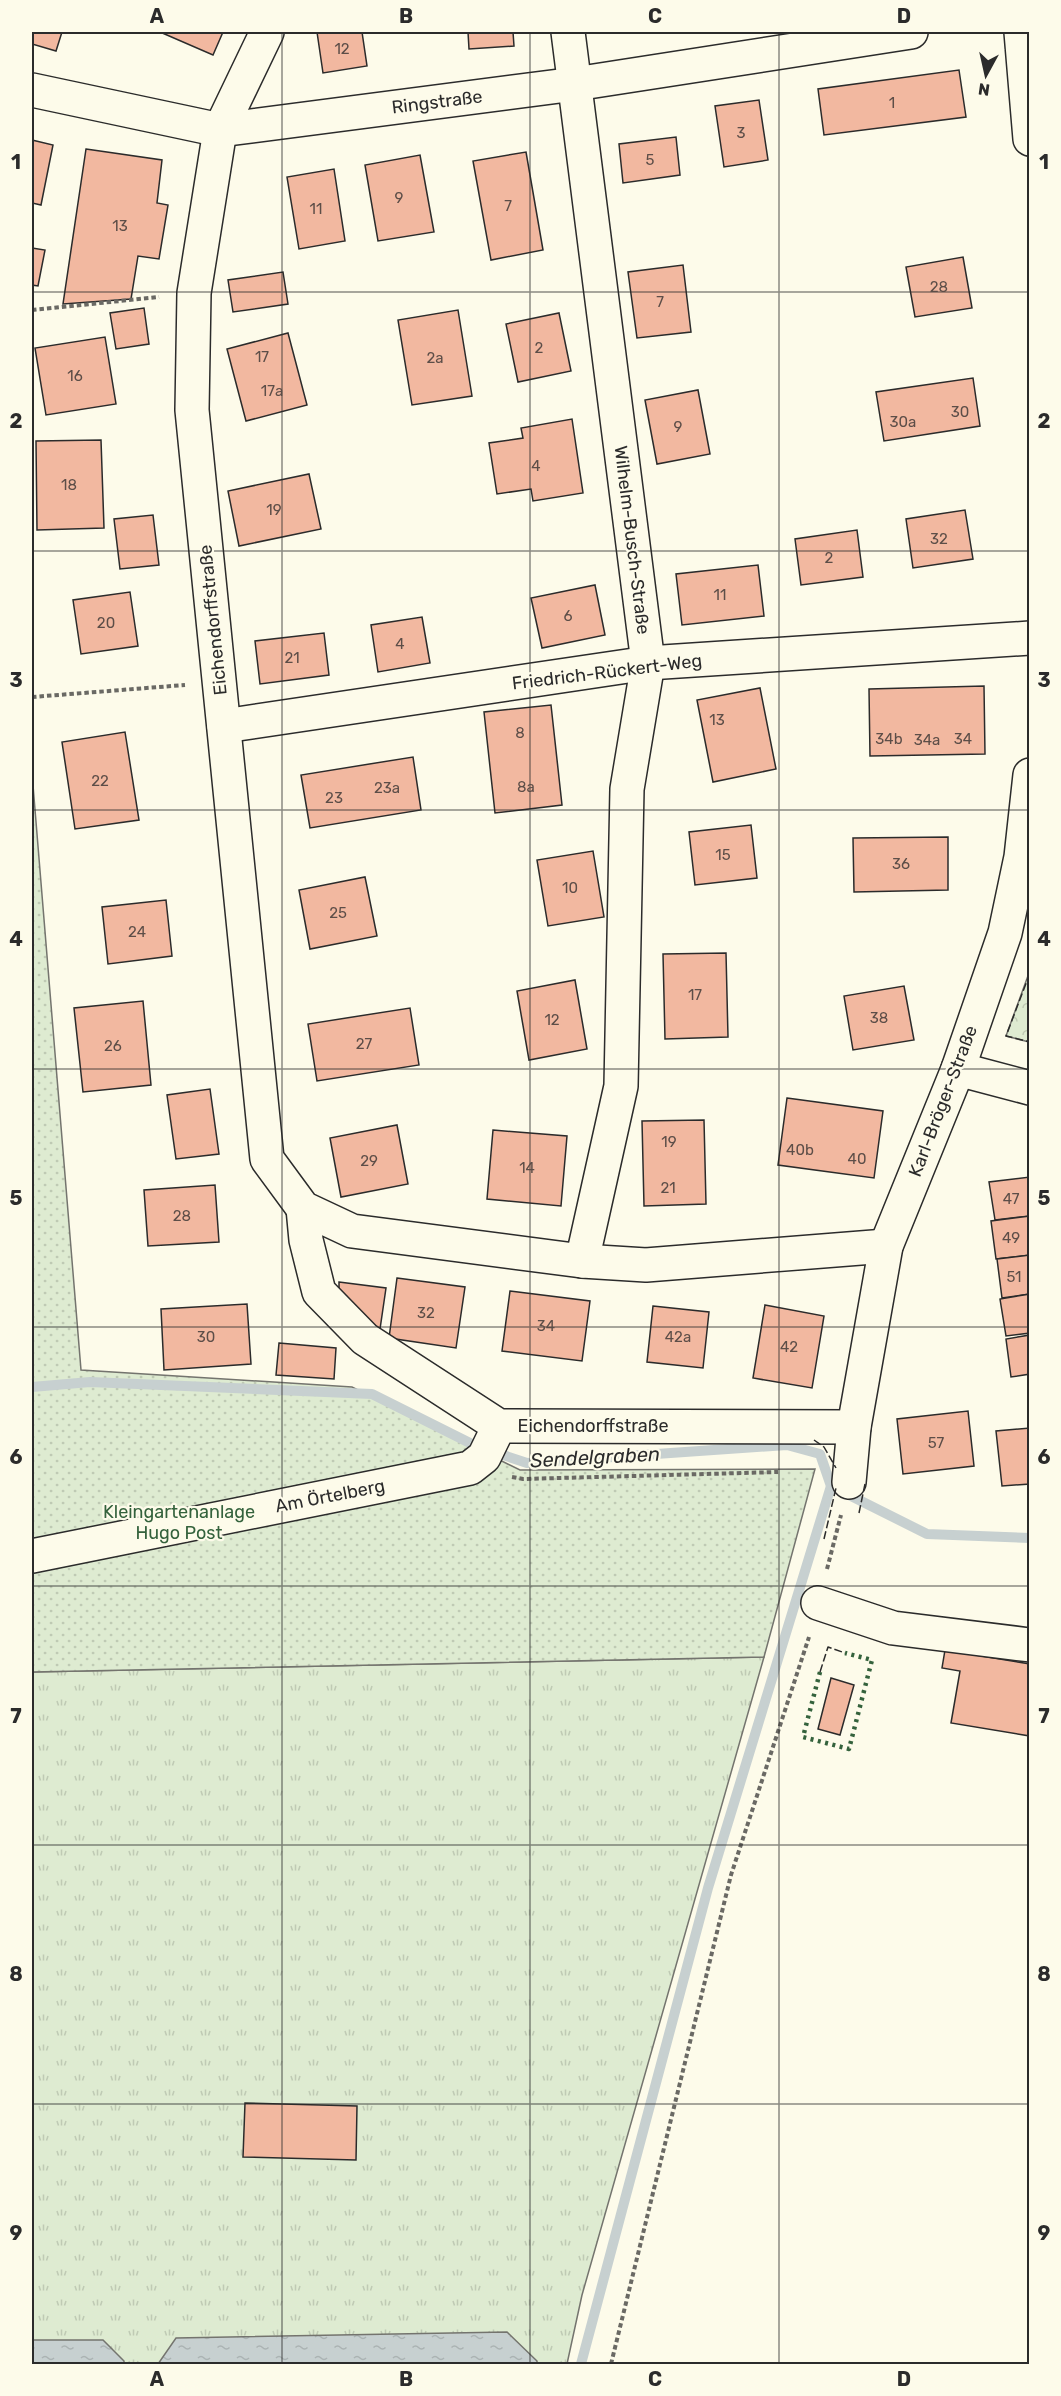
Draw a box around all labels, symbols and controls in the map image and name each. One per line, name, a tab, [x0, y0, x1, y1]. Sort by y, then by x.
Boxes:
text: A	[150, 4, 165, 28]
text: B	[399, 4, 413, 28]
text: C	[648, 4, 662, 28]
text: D	[897, 4, 911, 28]
house number: 12	[334, 40, 350, 58]
north arrow	[956, 45, 1016, 105]
text: N	[977, 79, 991, 100]
street label: Ringstraße	[390, 86, 484, 118]
house number: 1	[889, 94, 895, 112]
house number: 3	[736, 124, 746, 142]
text: 1	[11, 150, 21, 174]
text: 1	[1039, 150, 1049, 174]
house number: 5	[646, 151, 655, 169]
house number: 9	[395, 189, 404, 207]
house number: 7	[504, 197, 512, 215]
house number: 11	[310, 200, 322, 218]
house number: 13	[112, 217, 128, 235]
house number: 28	[930, 278, 948, 296]
house number: 7	[656, 293, 664, 311]
house number: 2	[535, 339, 544, 357]
house number: 17	[255, 348, 269, 366]
house number: 2a	[426, 349, 444, 367]
house number: 16	[67, 367, 83, 385]
house number: 17a	[261, 382, 283, 400]
house number: 30	[951, 403, 969, 421]
text: 2	[10, 409, 23, 433]
text: 2	[1038, 409, 1051, 433]
house number: 30a	[890, 413, 916, 431]
house number: 9	[674, 418, 683, 436]
street label: Wilhelm-Busch-Straße	[610, 444, 654, 636]
house number: 4	[531, 457, 541, 475]
house number: 18	[61, 476, 77, 494]
house number: 19	[266, 501, 282, 519]
house number: 32	[930, 530, 948, 548]
street label: Eichendorffstraße	[194, 544, 232, 696]
house number: 2	[825, 549, 834, 567]
house number: 11	[714, 586, 726, 604]
house number: 6	[563, 607, 573, 625]
house number: 20	[97, 614, 115, 632]
house number: 4	[395, 635, 405, 653]
house number: 21	[284, 649, 300, 667]
street label: Friedrich-Rückert-Weg	[511, 649, 703, 695]
text: 3	[9, 668, 23, 692]
text: 3	[1037, 668, 1051, 692]
house number: 13	[709, 711, 725, 729]
house number: 8	[515, 724, 525, 742]
house number: 34b	[875, 730, 903, 748]
house number: 34	[954, 730, 972, 748]
house number: 34a	[914, 731, 940, 749]
house number: 22	[91, 772, 109, 790]
house number: 8a	[517, 778, 535, 796]
house number: 23a	[374, 779, 400, 797]
house number: 23	[325, 789, 343, 807]
house number: 15	[715, 846, 731, 864]
house number: 36	[892, 855, 910, 873]
house number: 10	[562, 879, 578, 897]
house number: 25	[329, 904, 347, 922]
house number: 24	[128, 923, 146, 941]
text: 4	[9, 927, 23, 951]
text: 4	[1037, 927, 1051, 951]
house number: 17	[688, 986, 702, 1004]
house number: 38	[870, 1009, 888, 1027]
house number: 12	[544, 1011, 560, 1029]
street label: Karl-Bröger-Straße	[904, 1022, 982, 1180]
house number: 27	[356, 1035, 373, 1053]
house number: 26	[104, 1037, 122, 1055]
house number: 19	[661, 1133, 677, 1151]
house number: 40b	[786, 1141, 814, 1159]
house number: 40	[848, 1150, 866, 1168]
house number: 29	[360, 1152, 378, 1170]
house number: 14	[519, 1159, 535, 1177]
house number: 21	[660, 1179, 676, 1197]
text: 5	[10, 1186, 23, 1210]
text: 5	[1038, 1186, 1051, 1210]
house number: 47	[1003, 1190, 1020, 1208]
house number: 28	[173, 1207, 191, 1225]
house number: 49	[1002, 1229, 1020, 1247]
house number: 51	[1006, 1268, 1022, 1286]
house number: 32	[417, 1304, 435, 1322]
house number: 34	[537, 1317, 555, 1335]
house number: 30	[197, 1328, 215, 1346]
house number: 42a	[665, 1328, 691, 1346]
house number: 42	[780, 1338, 798, 1356]
street label: Eichendorffstraße	[518, 1415, 668, 1437]
house number: 57	[928, 1434, 945, 1452]
water label: Sendelgraben	[529, 1442, 661, 1472]
text: 6	[9, 1445, 23, 1469]
text: 6	[1037, 1445, 1051, 1469]
street label: Am Örtelberg	[273, 1475, 387, 1517]
park label: Kleingartenanlage Hugo Post	[103, 1501, 255, 1544]
text: 7	[10, 1704, 22, 1728]
text: 7	[1038, 1704, 1050, 1728]
text: 8	[9, 1962, 23, 1986]
text: 8	[1037, 1962, 1051, 1986]
text: 9	[10, 2221, 23, 2245]
text: 9	[1038, 2221, 1051, 2245]
text: A	[150, 2367, 165, 2391]
text: B	[399, 2367, 413, 2391]
text: C	[648, 2367, 662, 2391]
text: D	[897, 2367, 911, 2391]

